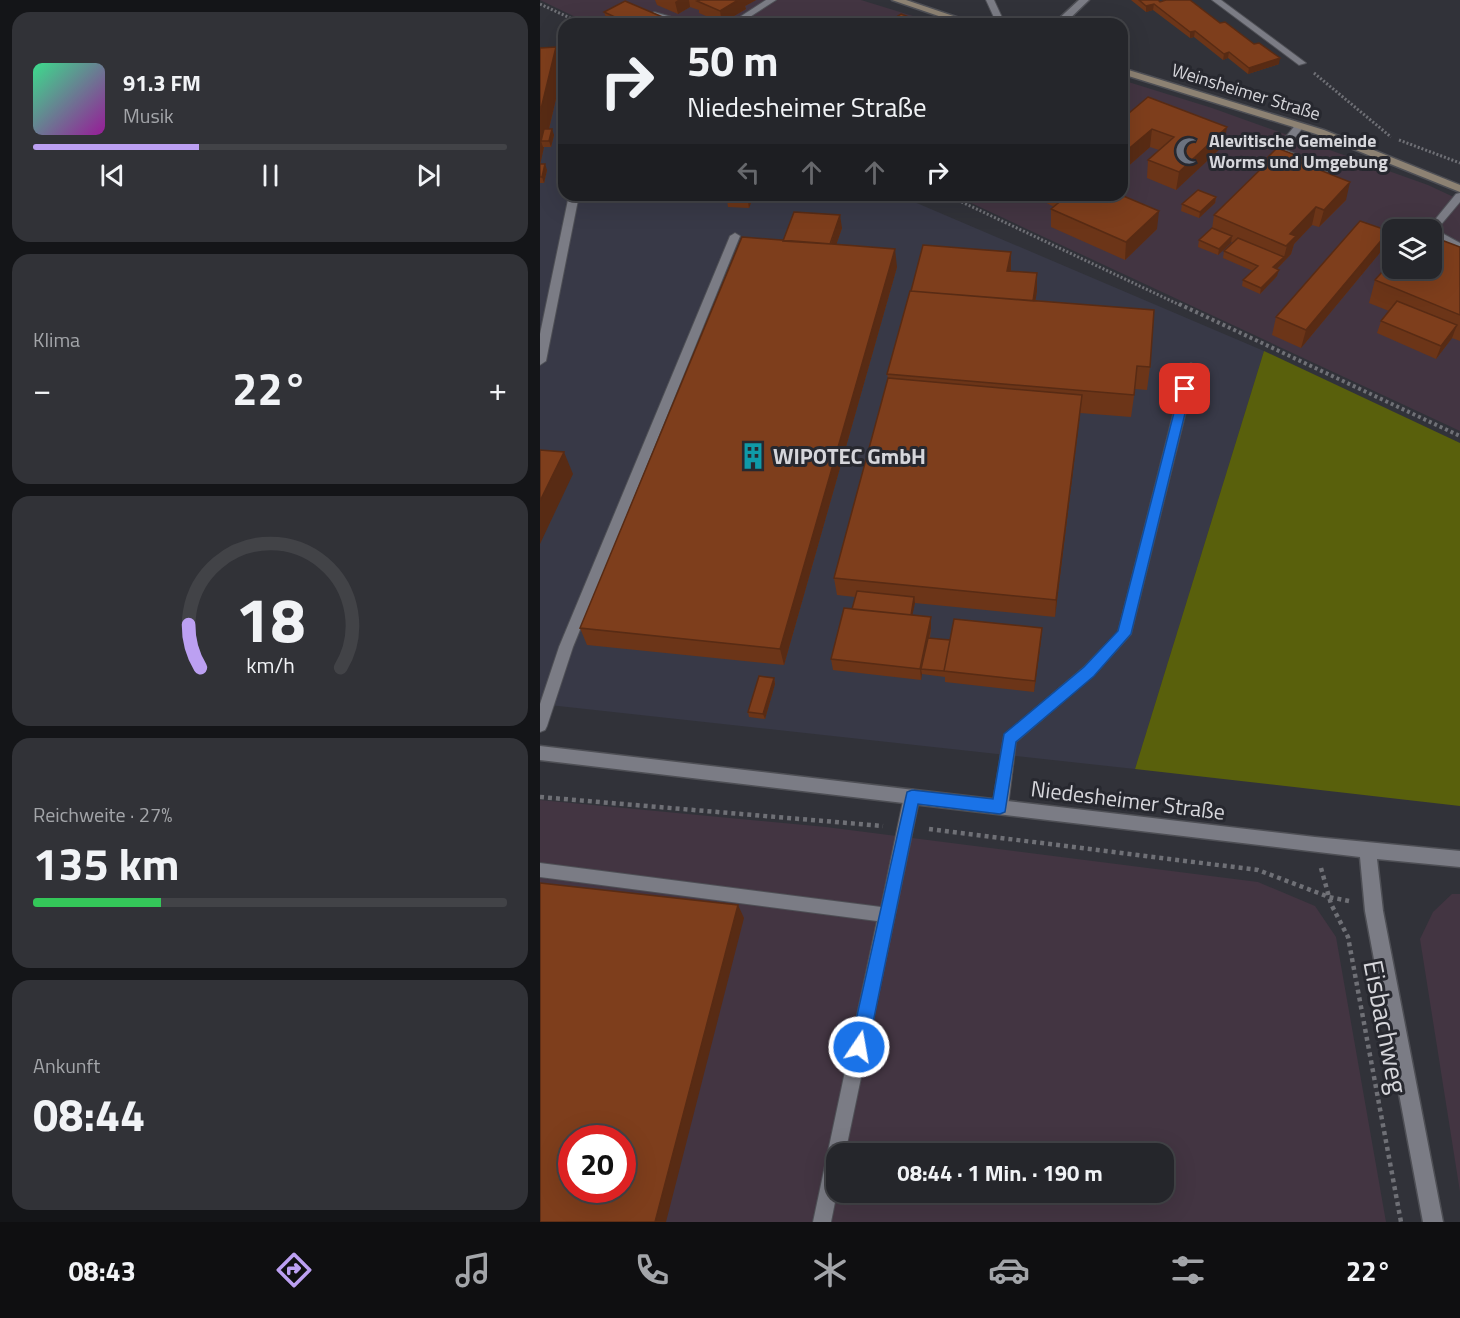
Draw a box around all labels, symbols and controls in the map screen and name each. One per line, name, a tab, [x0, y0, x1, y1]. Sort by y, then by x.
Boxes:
text: 50 m	[687, 28, 779, 92]
icon: right	[588, 42, 666, 120]
street label: Weinsheimer Straße	[1168, 56, 1324, 127]
text: 91.3 FM	[123, 66, 201, 100]
text: Niedesheimer Straße	[687, 86, 927, 127]
text: Musik	[123, 100, 174, 131]
place label: Alevitische Gemeinde Worms und Umgebung	[1209, 127, 1388, 175]
mosque icon: Alevitische Gemeinde Worms und Umgebung	[1174, 136, 1204, 166]
icon: left	[732, 156, 765, 189]
icon: ahead	[795, 156, 828, 189]
icon: ahead	[858, 156, 891, 189]
icon: right	[921, 156, 954, 189]
icon: previous	[96, 159, 129, 192]
icon: pause	[254, 159, 287, 192]
icon: next	[412, 159, 445, 192]
map controls	[1382, 219, 1442, 279]
button: layers	[1382, 219, 1442, 279]
text: Klima	[33, 324, 80, 355]
text: 22°	[232, 354, 308, 422]
pin	[1159, 363, 1210, 414]
text: −	[33, 364, 51, 414]
text: +	[489, 364, 507, 414]
icon: arrive	[1168, 372, 1201, 405]
place label: WIPOTEC GmbH	[773, 439, 926, 473]
building icon: WIPOTEC GmbH	[738, 441, 768, 471]
text: 18	[235, 571, 305, 666]
text: km/h	[246, 649, 294, 681]
street label: Niedesheimer Straße	[1029, 771, 1227, 829]
text: Reichweite · 27%	[33, 799, 172, 830]
text: 135 km	[33, 829, 179, 897]
street label: Eisbachweg	[1353, 956, 1420, 1097]
position arrow	[827, 1015, 891, 1079]
text: Ankunft	[33, 1050, 100, 1081]
text: 08:44	[33, 1080, 145, 1148]
speed limit sign: 20	[558, 1125, 636, 1203]
text: 08:44 · 1 Min. · 190 m	[897, 1156, 1103, 1190]
icon: directions	[273, 1249, 315, 1291]
icon: music	[452, 1249, 494, 1291]
icon: phone	[631, 1249, 673, 1291]
icon: climate	[809, 1249, 851, 1291]
icon: car	[988, 1249, 1030, 1291]
icon: filters	[1167, 1249, 1209, 1291]
text: 08:43	[68, 1250, 136, 1291]
text: 22°	[1346, 1250, 1391, 1291]

